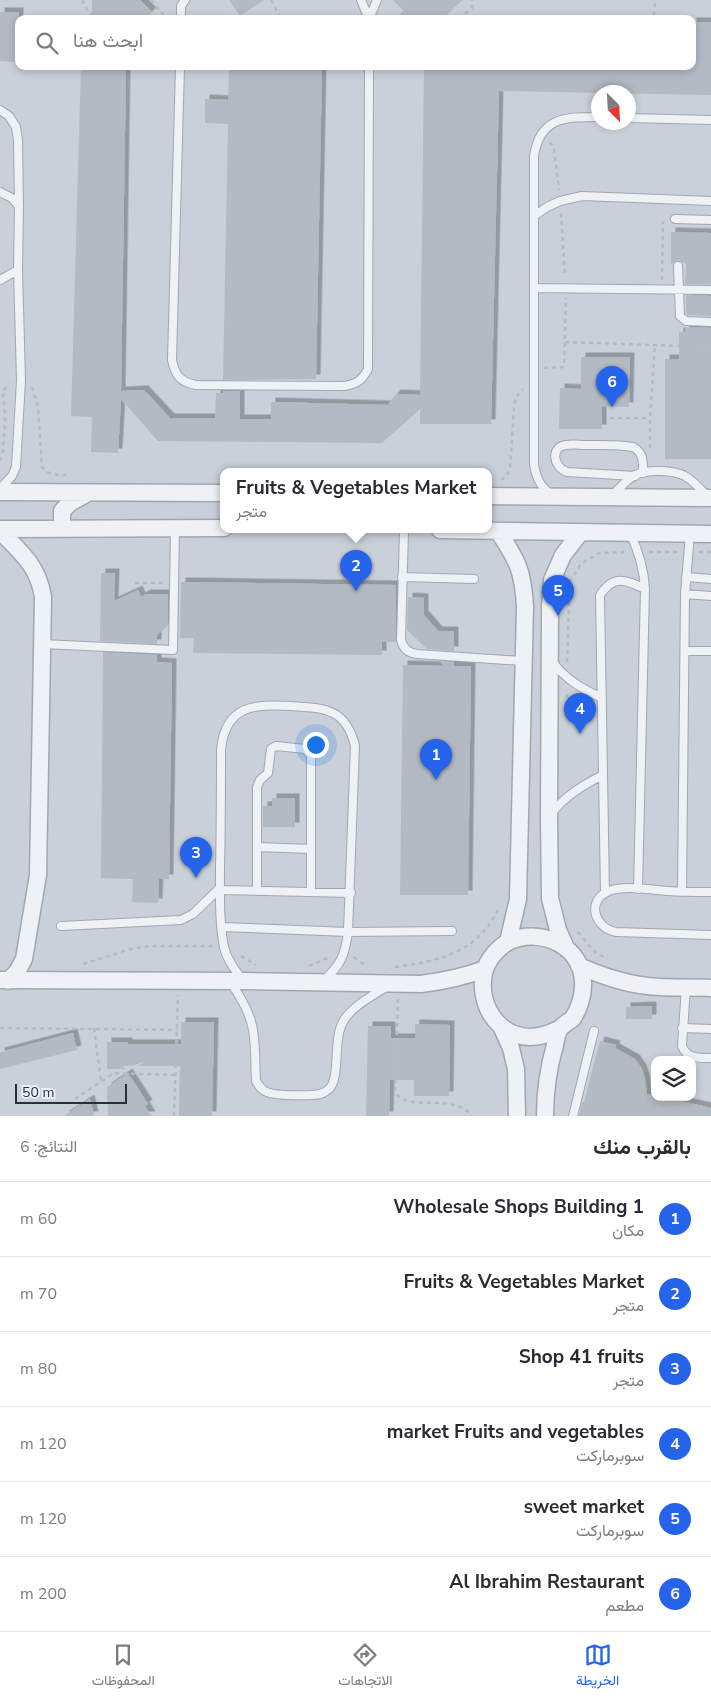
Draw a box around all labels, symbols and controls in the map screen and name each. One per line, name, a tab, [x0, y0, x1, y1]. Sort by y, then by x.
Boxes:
search box	[15, 15, 696, 70]
text: ابحث هنا	[73, 28, 143, 54]
icon: search	[33, 29, 61, 57]
north arrow	[591, 85, 636, 130]
pin: 6	[596, 366, 628, 407]
popup	[220, 468, 492, 533]
text: Fruits & Vegetables Market	[236, 475, 476, 501]
text: متجر	[236, 501, 267, 523]
pin: 2	[340, 550, 372, 591]
pin: 5	[542, 575, 574, 616]
pin: 4	[564, 693, 596, 734]
your location	[303, 732, 329, 758]
pin: 1	[420, 739, 452, 780]
pin: 3	[180, 837, 212, 878]
map controls	[651, 1056, 696, 1101]
button: layers	[651, 1056, 696, 1101]
scale bar	[15, 1081, 128, 1104]
text: 50 m	[22, 1083, 54, 1102]
text: بالقرب منك	[593, 1133, 691, 1161]
text: النتائج: 6	[20, 1136, 77, 1158]
text: Wholesale Shops Building 1	[393, 1194, 644, 1220]
text: 60 m	[20, 1208, 57, 1230]
text: 1	[670, 1208, 680, 1230]
text: مكان	[612, 1220, 644, 1242]
text: Fruits & Vegetables Market	[404, 1269, 644, 1295]
text: 70 m	[20, 1283, 57, 1305]
text: 2	[670, 1283, 680, 1305]
text: متجر	[613, 1295, 644, 1317]
text: Shop 41 fruits	[519, 1344, 644, 1370]
text: 80 m	[20, 1358, 57, 1380]
text: 3	[670, 1358, 680, 1380]
text: متجر	[613, 1370, 644, 1392]
text: market Fruits and vegetables	[387, 1419, 644, 1445]
text: 120 m	[20, 1433, 67, 1455]
text: 4	[670, 1433, 680, 1455]
text: سوبرماركت	[576, 1445, 644, 1467]
text: sweet market	[524, 1494, 644, 1520]
text: 120 m	[20, 1508, 67, 1530]
text: 5	[670, 1508, 680, 1530]
text: سوبرماركت	[576, 1520, 644, 1542]
text: Al Ibrahim Restaurant	[449, 1569, 644, 1595]
text: 200 m	[20, 1583, 67, 1605]
text: 6	[670, 1583, 680, 1605]
text: مطعم	[605, 1595, 644, 1617]
tab: المحفوظات	[92, 1641, 155, 1693]
tab: الاتجاهات	[338, 1641, 393, 1693]
tab: الخريطة	[576, 1641, 619, 1693]

